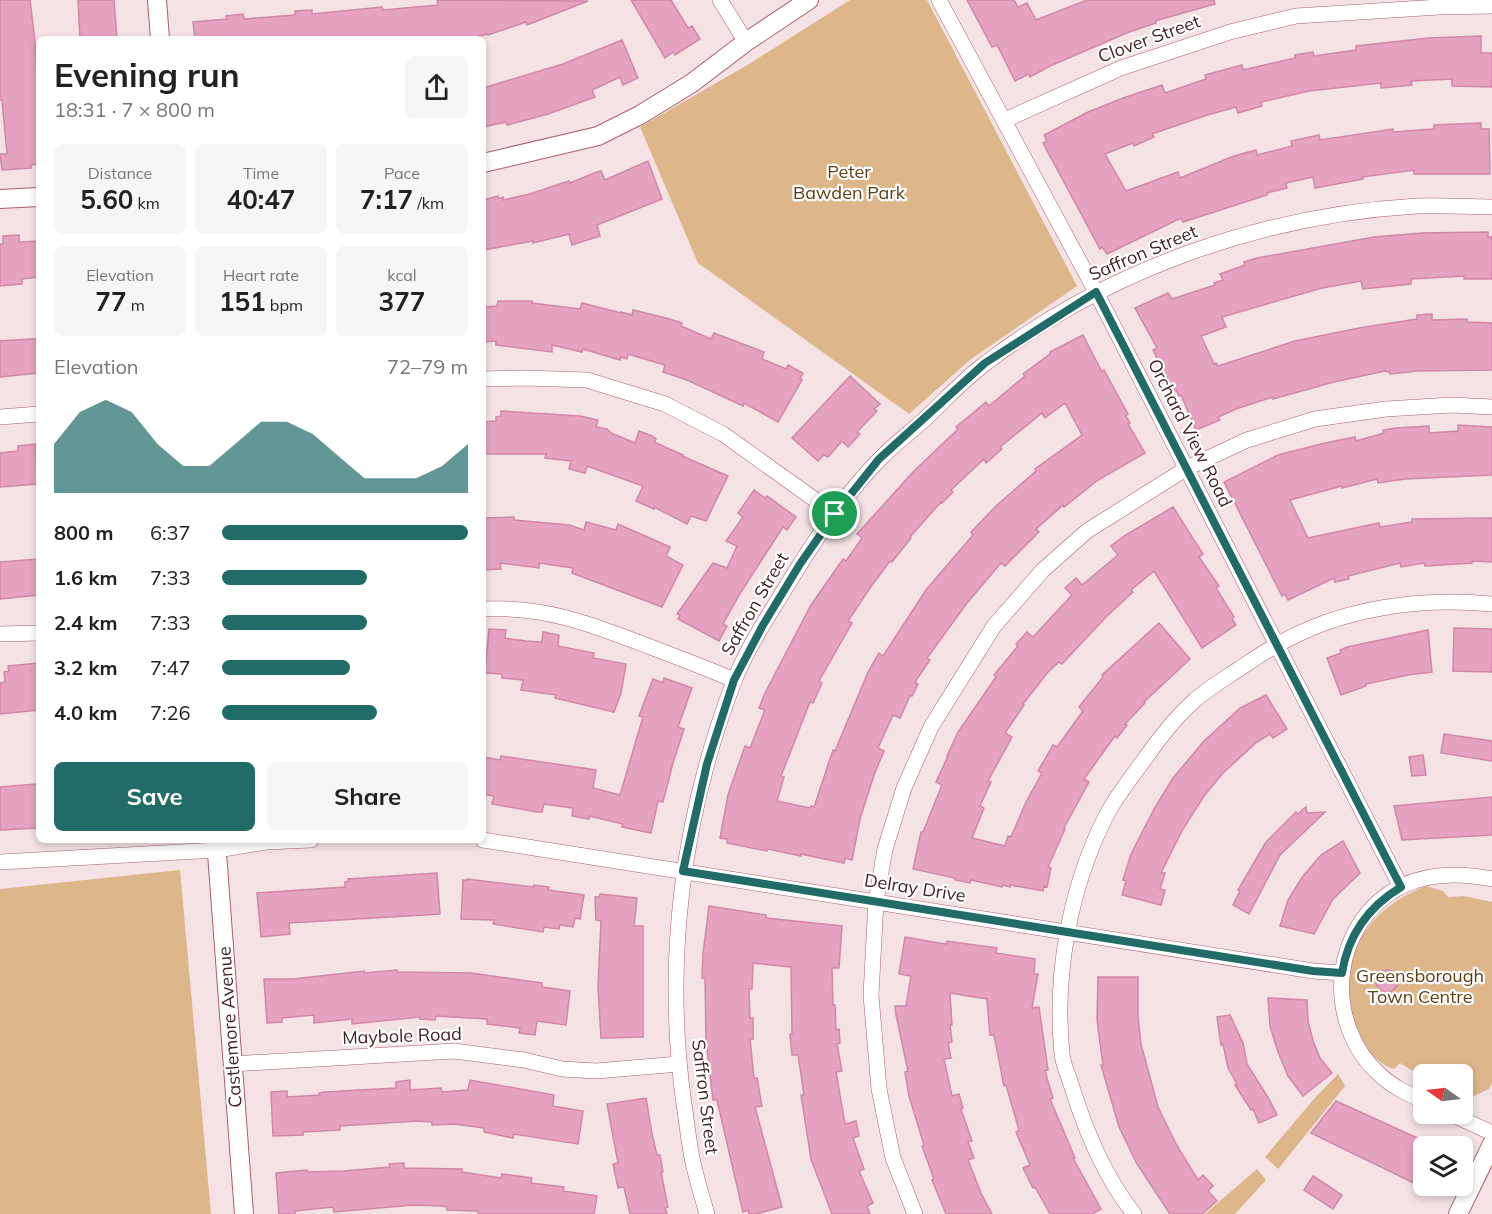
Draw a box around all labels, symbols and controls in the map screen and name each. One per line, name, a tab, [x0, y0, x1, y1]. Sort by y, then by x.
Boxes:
street label: Clover Street	[1095, 9, 1203, 68]
text: Evening run	[54, 54, 240, 95]
button: share	[405, 56, 468, 119]
text: 18:31 · 7 × 800 m	[54, 97, 215, 122]
park label: Peter Bawden Park	[793, 160, 906, 204]
text: Distance	[88, 163, 152, 183]
text: Time	[243, 163, 279, 183]
text: Pace	[384, 163, 420, 183]
text: 5.60	[80, 183, 133, 216]
text: 40:47	[227, 183, 295, 216]
text: 7:17	[360, 183, 413, 216]
text: km	[133, 193, 160, 213]
text: /km	[413, 193, 444, 213]
street label: Saffron Street	[1085, 219, 1201, 286]
text: Elevation	[86, 265, 154, 285]
text: Heart rate	[223, 265, 299, 285]
text: kcal	[387, 265, 417, 285]
text: 77	[95, 285, 126, 318]
text: 151	[219, 285, 266, 318]
text: 377	[379, 285, 425, 318]
text: m	[126, 295, 145, 315]
text: bpm	[266, 295, 303, 315]
text: Elevation	[54, 354, 139, 379]
text: 72–79 m	[387, 354, 468, 379]
street label: Orchard View Road	[1143, 355, 1238, 511]
pin	[809, 488, 860, 539]
icon: arrive	[818, 497, 851, 530]
text: 800 m	[54, 520, 113, 545]
text: 6:37	[150, 520, 191, 545]
street label: Saffron Street	[716, 548, 793, 660]
text: 1.6 km	[54, 565, 117, 590]
text: 7:33	[150, 565, 191, 590]
text: 2.4 km	[54, 610, 117, 635]
text: 7:33	[150, 610, 191, 635]
text: 3.2 km	[54, 655, 117, 680]
text: 7:47	[150, 655, 191, 680]
text: 4.0 km	[54, 700, 117, 725]
text: 7:26	[150, 700, 191, 725]
button: Save	[54, 762, 255, 831]
button: Share	[267, 762, 468, 831]
street label: Delray Drive	[863, 868, 967, 907]
street label: Castlemore Avenue	[212, 946, 247, 1108]
park label: Greensborough Town Centre	[1356, 964, 1484, 1008]
street label: Maybole Road	[342, 1022, 462, 1049]
street label: Saffron Street	[687, 1038, 724, 1156]
north arrow	[1413, 1064, 1473, 1124]
map controls	[1413, 1064, 1473, 1196]
button: layers	[1413, 1136, 1473, 1196]

